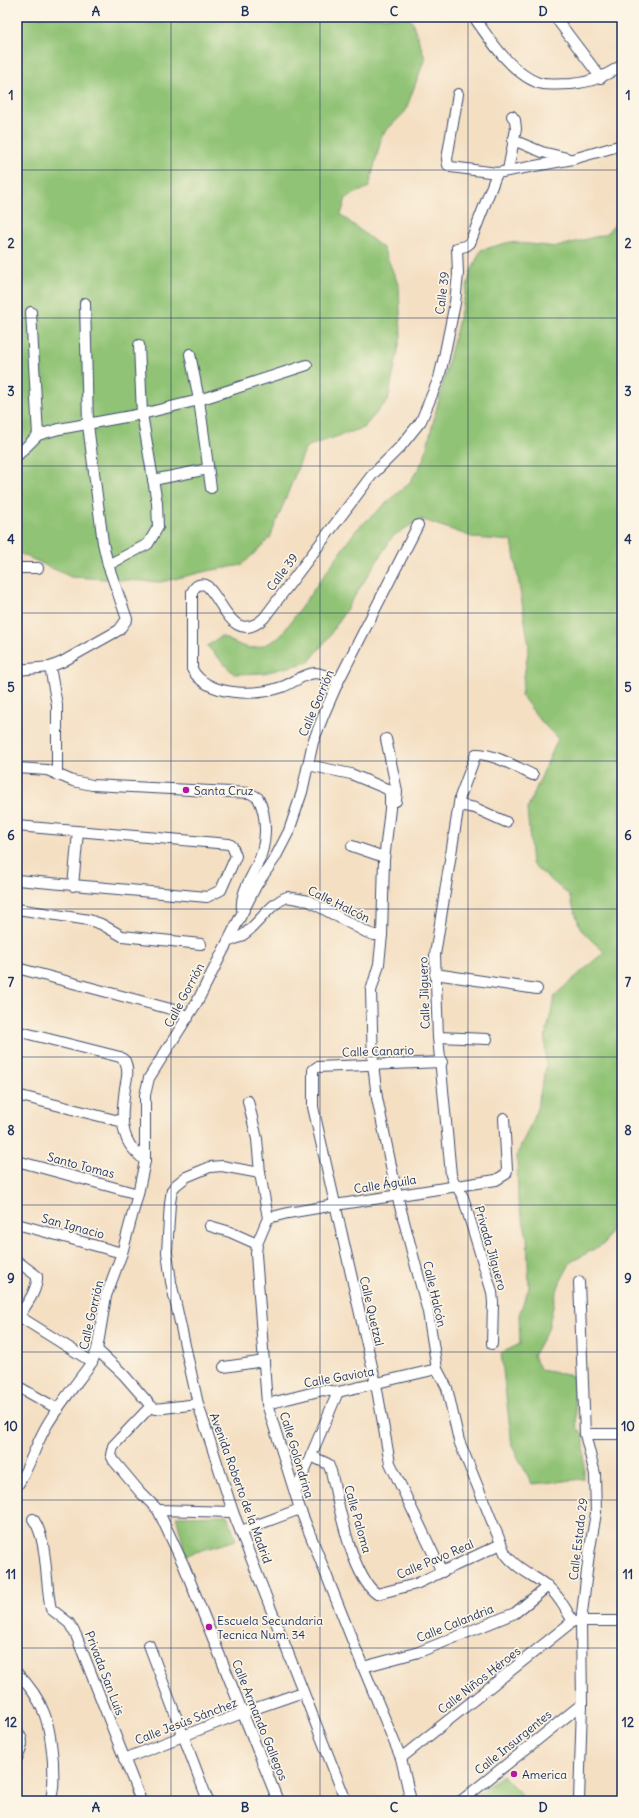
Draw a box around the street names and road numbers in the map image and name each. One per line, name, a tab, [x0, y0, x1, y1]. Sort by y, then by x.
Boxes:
street label: Calle 39	[432, 271, 452, 315]
street label: Calle 39	[263, 550, 301, 594]
street label: Calle Gorrión	[295, 667, 337, 739]
street label: Calle Halcón	[306, 883, 373, 925]
street label: Calle Jilguero	[415, 956, 433, 1030]
street label: Calle Gorrión	[161, 960, 207, 1030]
street label: Calle Canario	[342, 1042, 415, 1060]
street label: Santo Tomas	[46, 1149, 116, 1181]
street label: Calle Águila	[353, 1172, 417, 1196]
street label: Privada Jilguero	[472, 1204, 510, 1292]
street label: San Ignacio	[40, 1210, 106, 1242]
street label: Calle Halcón	[420, 1260, 450, 1328]
street label: Calle Quetzal	[357, 1275, 387, 1347]
street label: Calle Gorrión	[76, 1279, 106, 1351]
street label: Calle Gaviota	[303, 1363, 375, 1391]
street label: Calle Golondrina	[277, 1410, 317, 1500]
street label: Avenida Roberto de la Madrid	[207, 1411, 275, 1565]
street label: Calle Paloma	[341, 1483, 375, 1555]
street label: Calle Estado 29	[566, 1497, 591, 1581]
street label: Calle Pavo Real	[394, 1536, 476, 1582]
street label: Calle Calandria	[414, 1601, 496, 1645]
street label: Privada San Luis	[82, 1629, 128, 1717]
street label: Calle Niños Héroes	[435, 1643, 523, 1717]
street label: Calle Armando Gallegos	[229, 1657, 291, 1783]
street label: Calle Jesús Sánchez	[133, 1694, 240, 1747]
street label: Calle Insurgentes	[472, 1706, 554, 1778]

